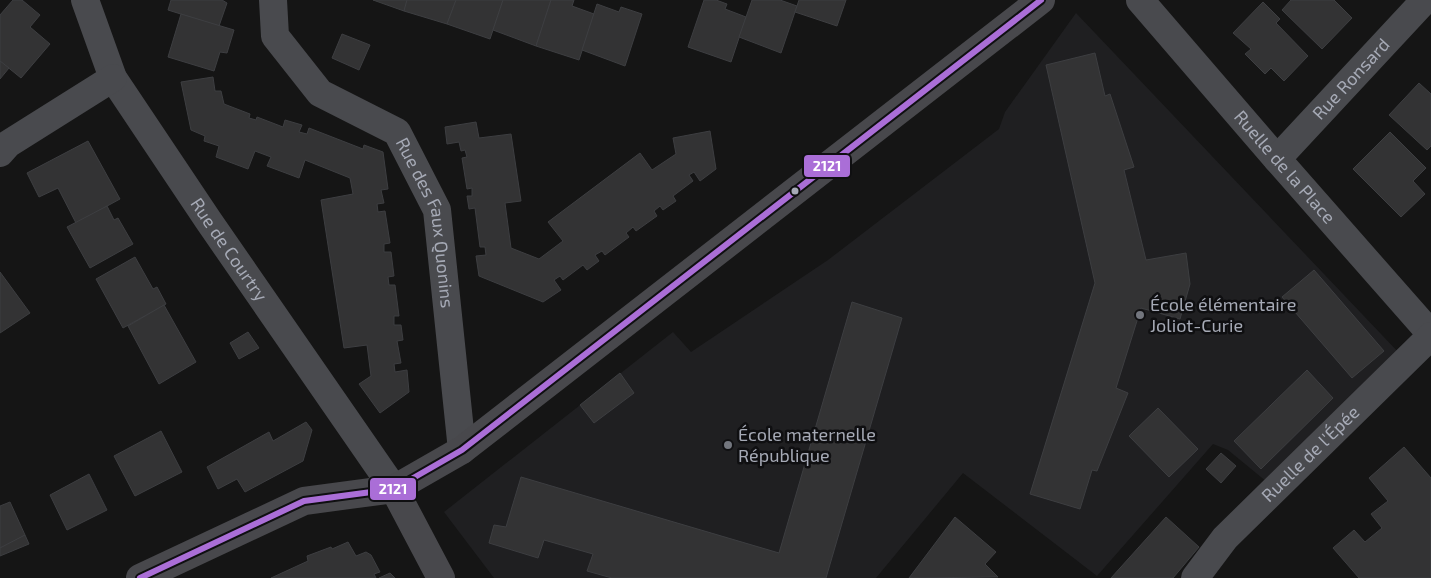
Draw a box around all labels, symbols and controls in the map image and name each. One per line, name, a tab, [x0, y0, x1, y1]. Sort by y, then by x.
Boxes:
street label: Rue Ronsard	[1307, 33, 1394, 124]
street label: Ruelle de la Place	[1230, 105, 1341, 228]
street label: Rue des Faux Quonins	[392, 133, 459, 309]
line badge: 2121	[803, 154, 851, 178]
text: 2121	[813, 157, 841, 174]
unlabelled marker	[790, 186, 800, 196]
street label: Rue de Courtry	[186, 193, 273, 306]
place label: École élémentaire Joliot-Curie	[1150, 293, 1296, 336]
marker: École élémentaire Joliot-Curie	[1134, 309, 1146, 321]
street label: Ruelle de l'Épée	[1257, 401, 1363, 506]
place label: École maternelle République	[738, 423, 876, 466]
marker: École maternelle République	[722, 439, 734, 451]
line badge: 2121	[369, 477, 417, 501]
text: 2121	[379, 480, 407, 497]

